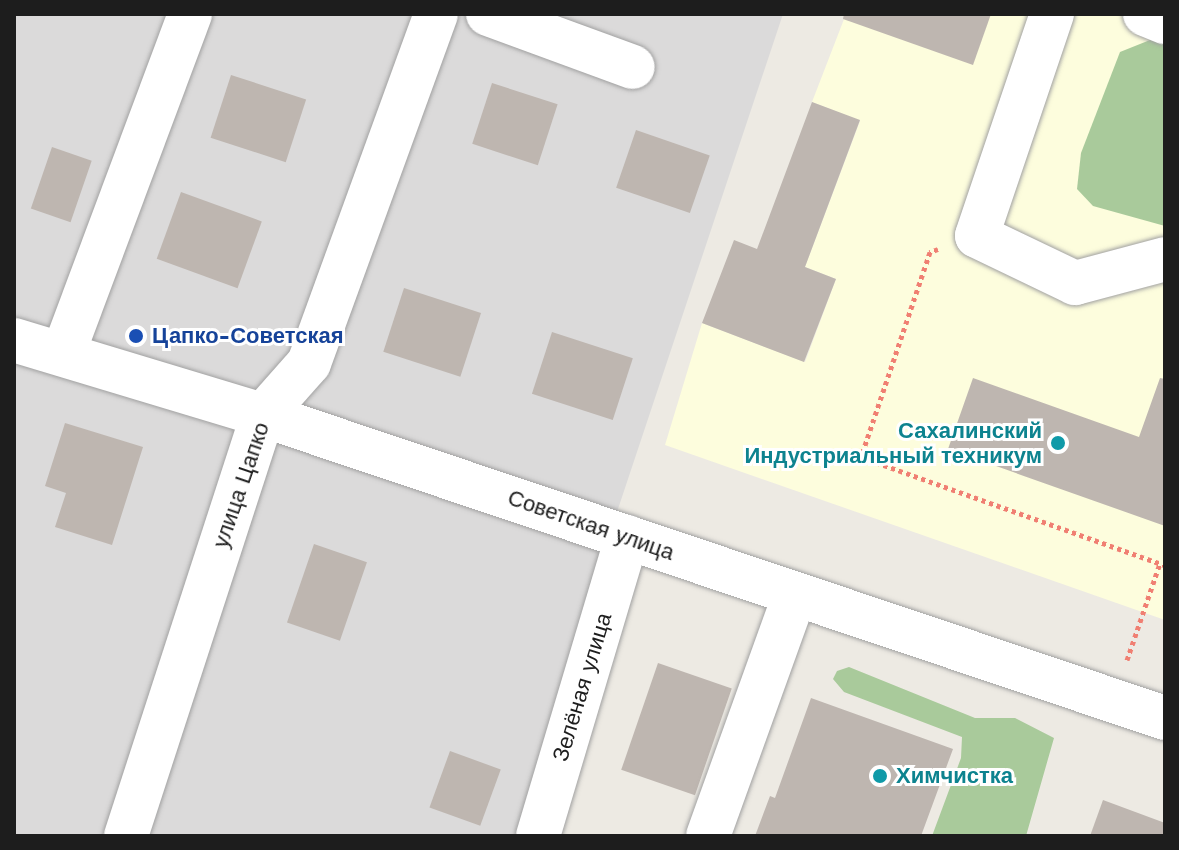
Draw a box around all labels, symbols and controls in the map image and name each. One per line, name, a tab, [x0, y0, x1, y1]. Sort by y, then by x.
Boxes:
place label: Цапко-Советская	[152, 323, 343, 349]
marker: Цапко-Советская	[127, 327, 145, 345]
place label: Сахалинский Индустриальный техникум	[744, 417, 1042, 468]
street label: улица Цапко	[207, 419, 275, 551]
marker: Сахалинский Индустриальный техникум	[1049, 434, 1067, 452]
street label: Советская улица	[504, 484, 678, 566]
street label: Зелёная улица	[547, 609, 617, 765]
place label: Химчистка	[896, 763, 1013, 789]
marker: Химчистка	[871, 767, 889, 785]

